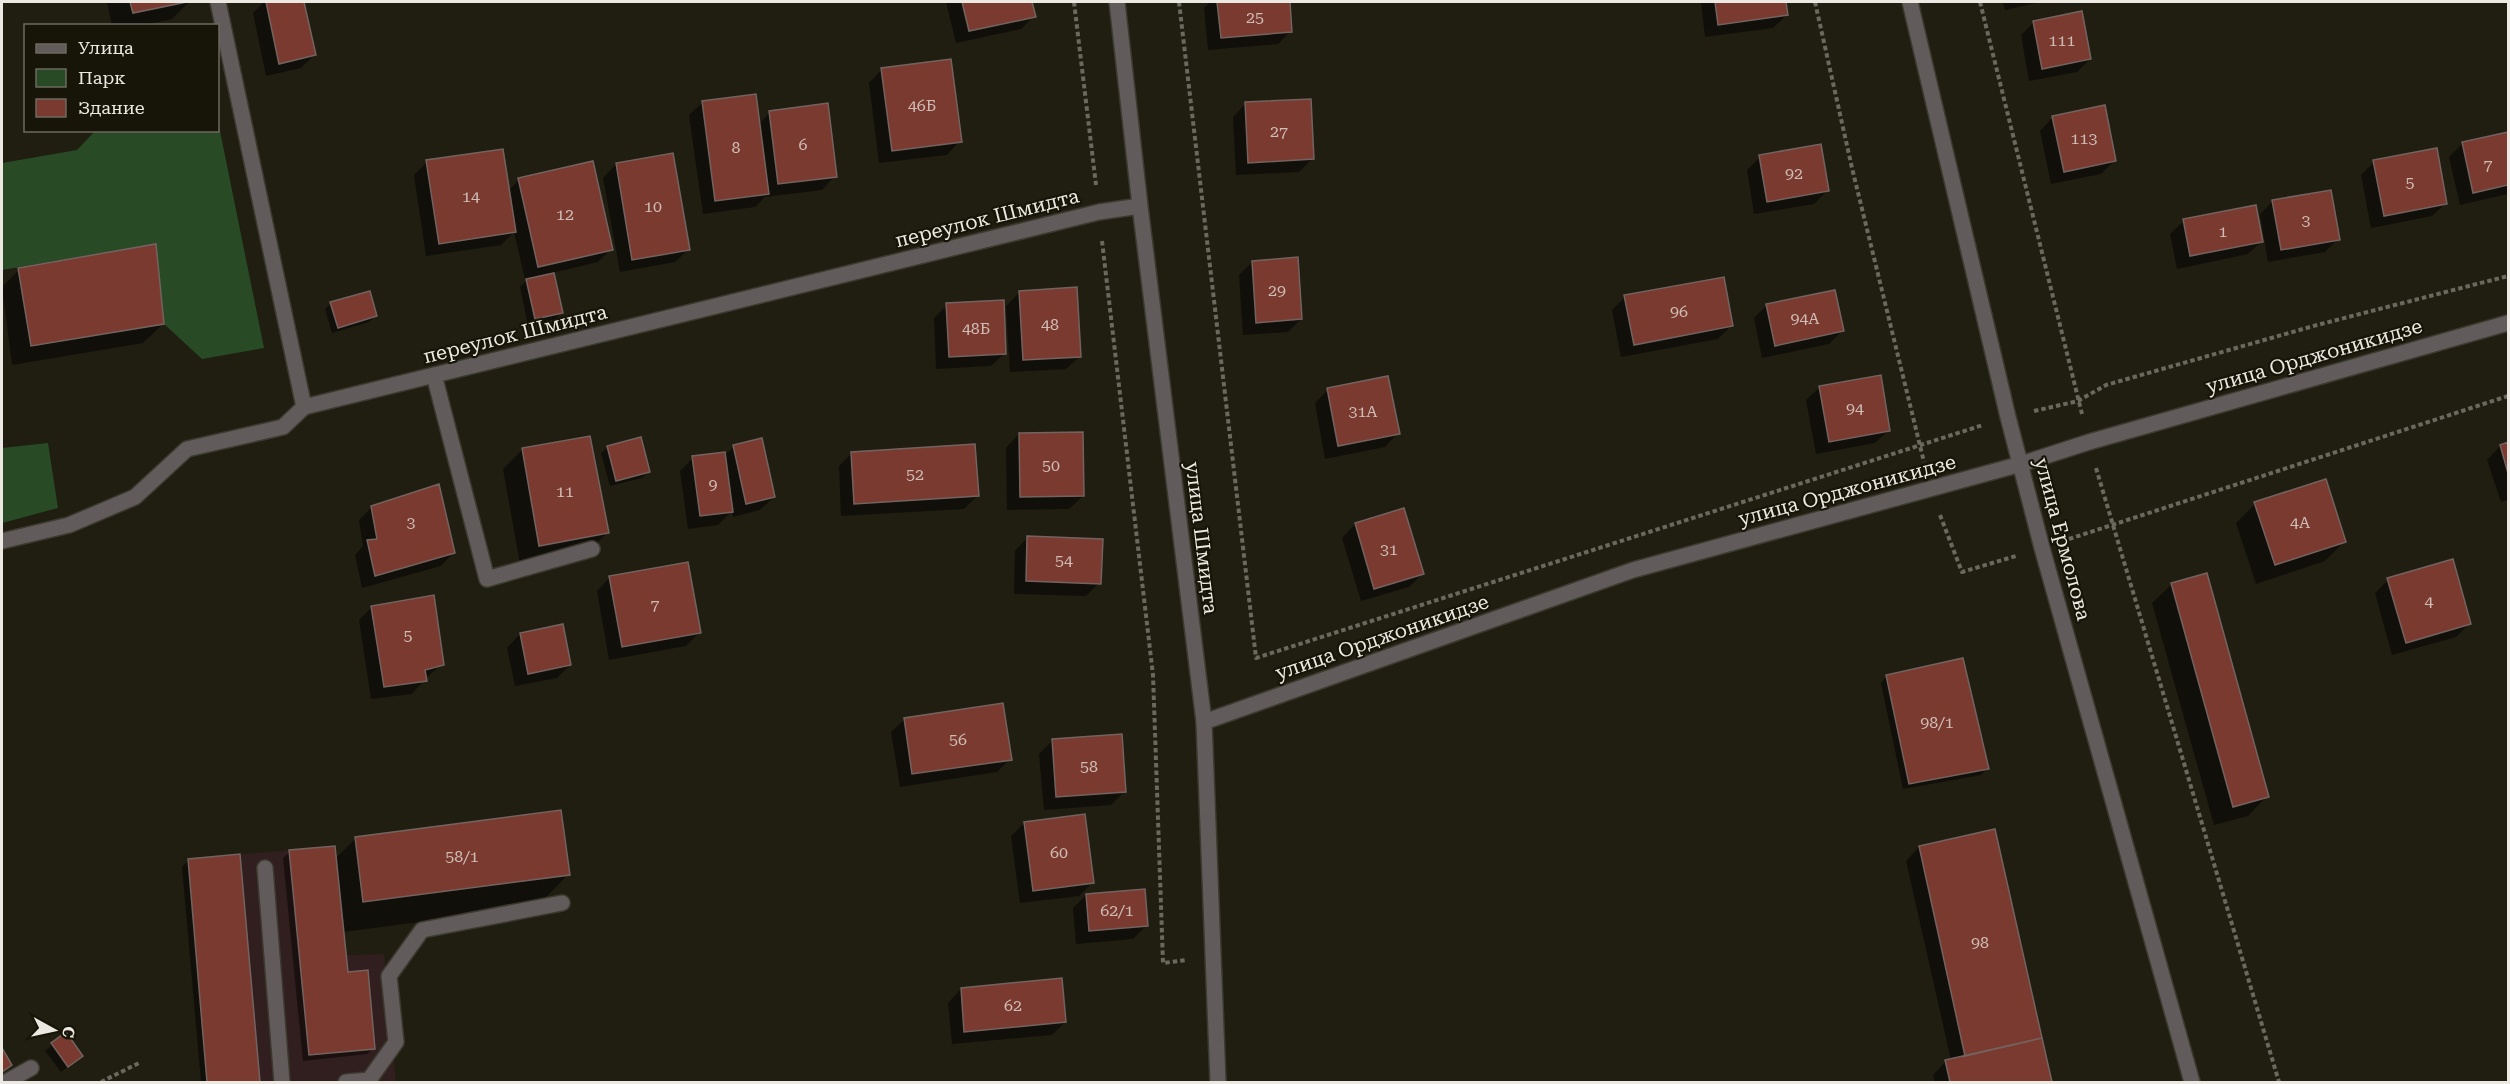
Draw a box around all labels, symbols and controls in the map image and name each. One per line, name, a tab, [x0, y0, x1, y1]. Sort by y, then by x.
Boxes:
house number: 25	[1246, 8, 1264, 27]
legend	[24, 24, 219, 132]
house number: 111	[2049, 31, 2075, 50]
text: Улица	[78, 37, 134, 58]
text: Парк	[78, 67, 126, 88]
house number: 46Б	[908, 96, 936, 115]
text: Здание	[78, 97, 145, 118]
house number: 27	[1270, 122, 1288, 141]
house number: 113	[2071, 129, 2097, 148]
house number: 6	[799, 135, 808, 154]
house number: 8	[732, 138, 741, 157]
house number: 7	[2484, 155, 2493, 174]
house number: 92	[1785, 164, 1803, 183]
house number: 5	[2406, 173, 2415, 192]
street label: переулок Шмидта	[893, 183, 1082, 252]
house number: 14	[462, 187, 480, 206]
house number: 10	[644, 197, 662, 216]
house number: 12	[556, 205, 574, 224]
house number: 3	[2302, 211, 2311, 230]
house number: 1	[2219, 222, 2228, 241]
house number: 29	[1268, 281, 1286, 300]
street label: переулок Шмидта	[421, 299, 610, 368]
house number: 96	[1670, 302, 1688, 321]
house number: 94А	[1790, 309, 1820, 328]
street label: улица Орджоникидзе	[2203, 314, 2425, 398]
house number: 48	[1041, 315, 1059, 334]
house number: 48Б	[962, 319, 990, 338]
house number: 94	[1846, 399, 1864, 418]
house number: 31А	[1348, 402, 1378, 421]
street label: улица Орджоникидзе	[1736, 449, 1958, 531]
street label: улица Ермолова	[2030, 455, 2096, 623]
house number: 50	[1042, 456, 1060, 475]
street label: улица Шмидта	[1181, 461, 1223, 616]
house number: 52	[906, 465, 924, 484]
house number: 9	[709, 475, 718, 494]
house number: 11	[556, 482, 574, 501]
house number: 3	[407, 513, 416, 532]
house number: 4А	[2290, 513, 2311, 532]
house number: 31	[1380, 540, 1398, 559]
house number: 54	[1055, 551, 1073, 570]
street label: улица Орджоникидзе	[1272, 589, 1492, 685]
house number: 4	[2425, 592, 2434, 611]
house number: 7	[651, 595, 660, 614]
house number: 5	[404, 626, 413, 645]
house number: 98/1	[1920, 713, 1954, 732]
house number: 56	[949, 730, 967, 749]
house number: 58	[1080, 757, 1098, 776]
house number: 60	[1050, 843, 1068, 862]
house number: 58/1	[445, 847, 479, 866]
house number: 62/1	[1100, 901, 1134, 920]
house number: 98	[1971, 933, 1989, 952]
house number: 62	[1004, 996, 1022, 1015]
north arrow	[24, 1000, 84, 1060]
text: С	[58, 1025, 79, 1039]

